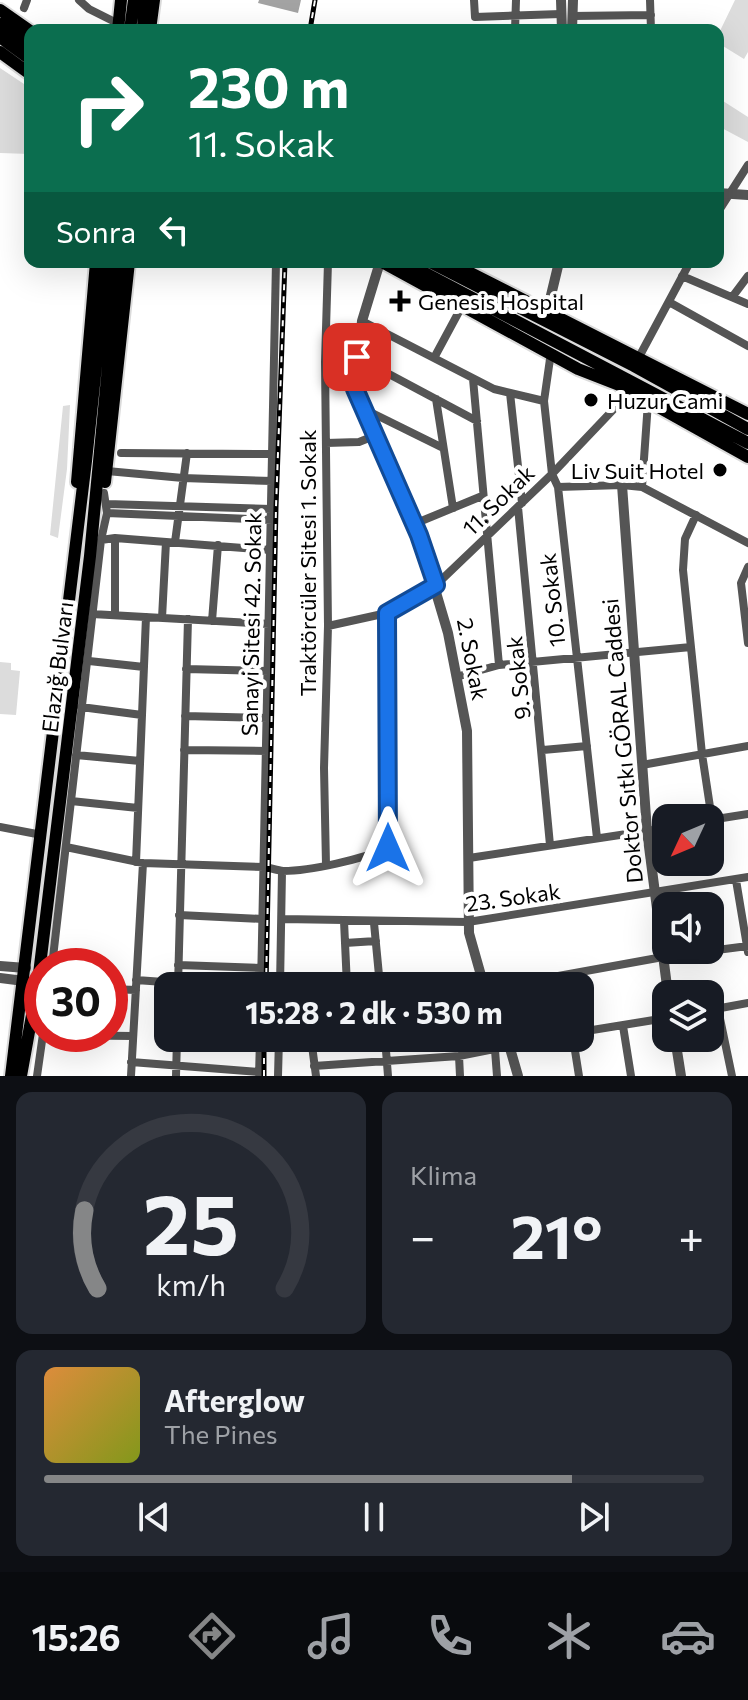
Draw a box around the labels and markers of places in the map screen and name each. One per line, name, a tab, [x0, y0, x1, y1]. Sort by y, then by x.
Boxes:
place label: Genesis Hospital	[418, 288, 584, 315]
marker: Genesis Hospital	[389, 290, 411, 312]
pin	[323, 323, 391, 391]
place label: Huzur Cami	[607, 387, 723, 414]
marker: Huzur Cami	[582, 391, 600, 409]
place label: Liv Suit Hotel	[571, 457, 704, 484]
marker: Liv Suit Hotel	[711, 461, 729, 479]

